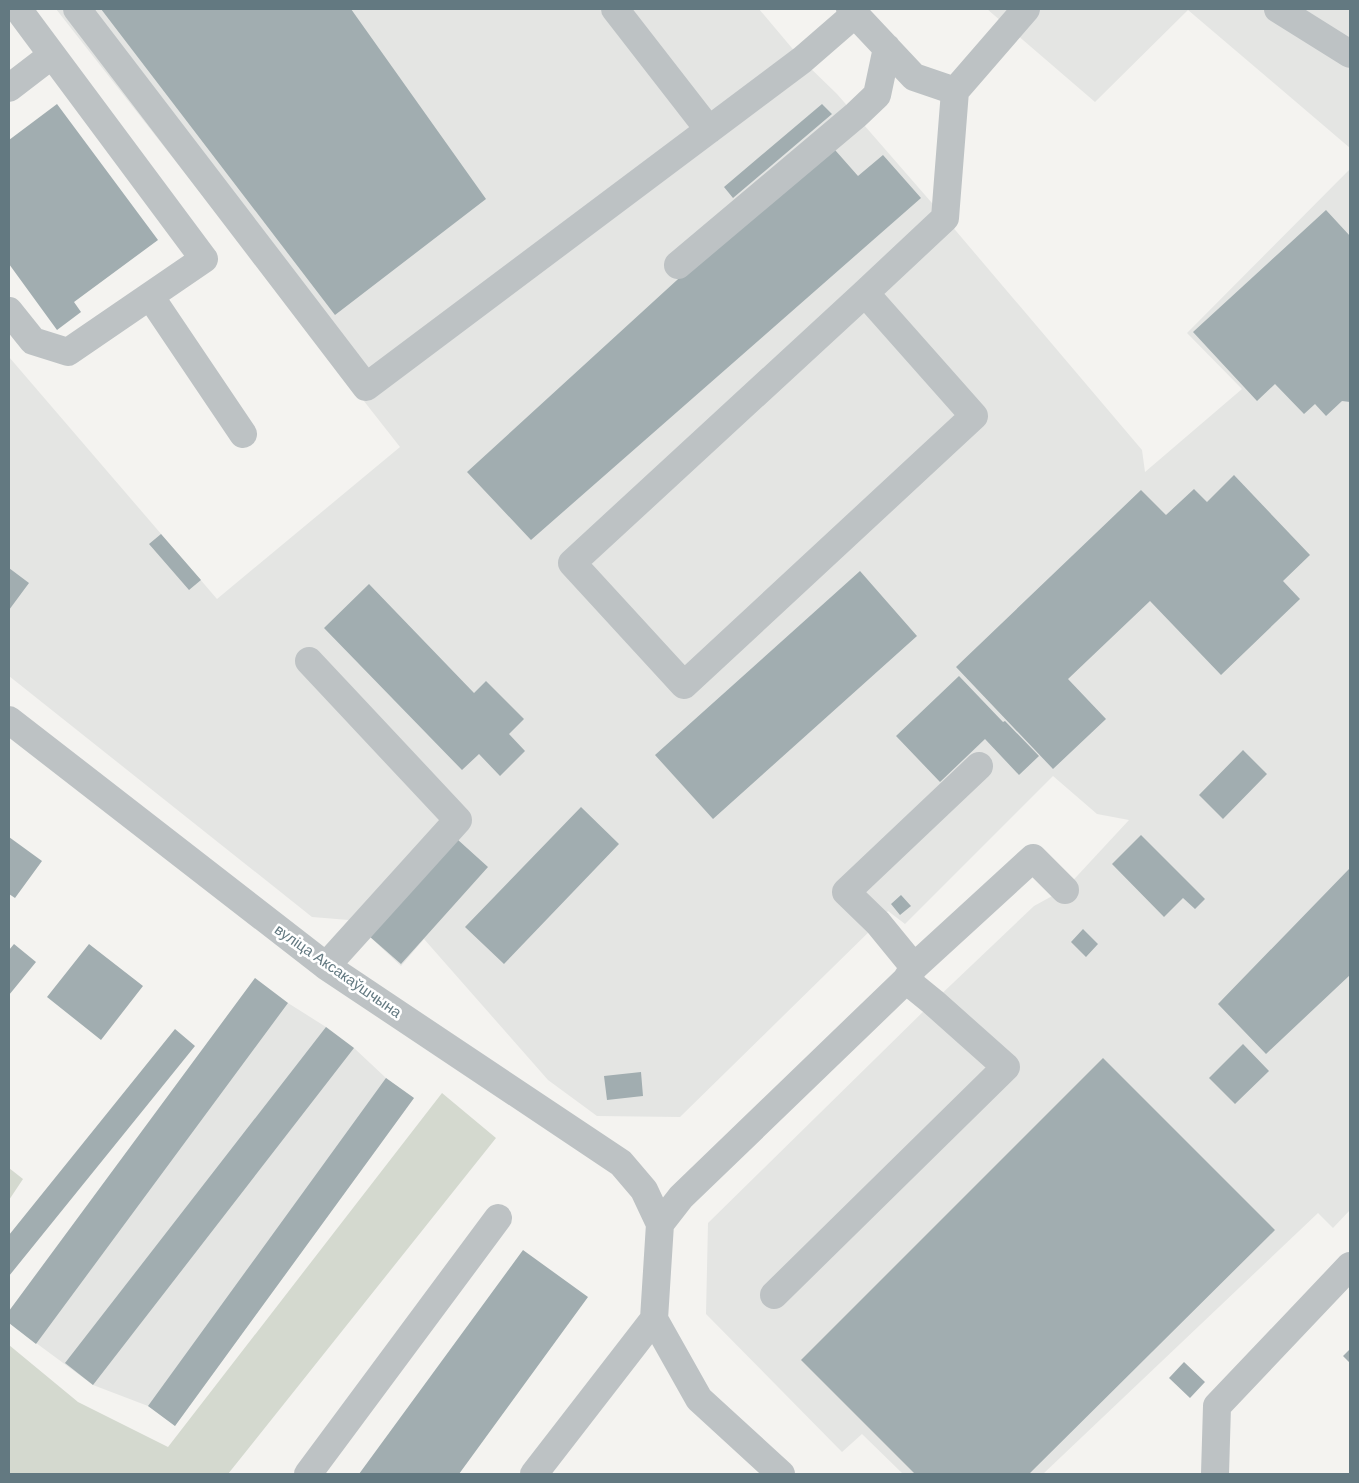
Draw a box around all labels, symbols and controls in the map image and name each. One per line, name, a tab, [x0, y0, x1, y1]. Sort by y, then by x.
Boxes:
street label: вуліца Аксакаўшчына	[272, 920, 405, 1021]

